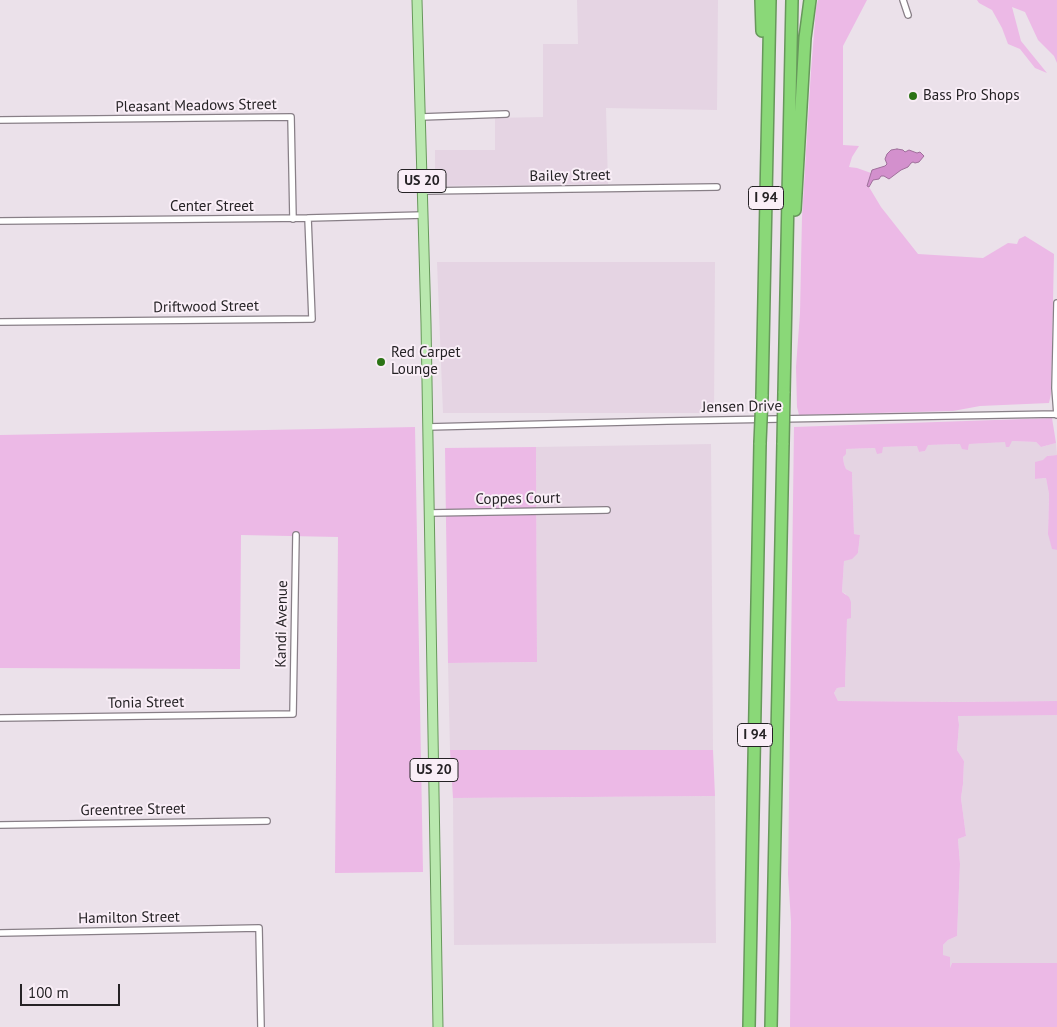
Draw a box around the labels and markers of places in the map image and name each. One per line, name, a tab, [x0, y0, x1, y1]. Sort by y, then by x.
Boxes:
place label: Bass Pro Shops	[923, 87, 1019, 105]
marker: Bass Pro Shops	[907, 90, 919, 102]
place label: Red Carpet Lounge	[391, 344, 461, 379]
marker: Red Carpet Lounge	[375, 356, 387, 368]

